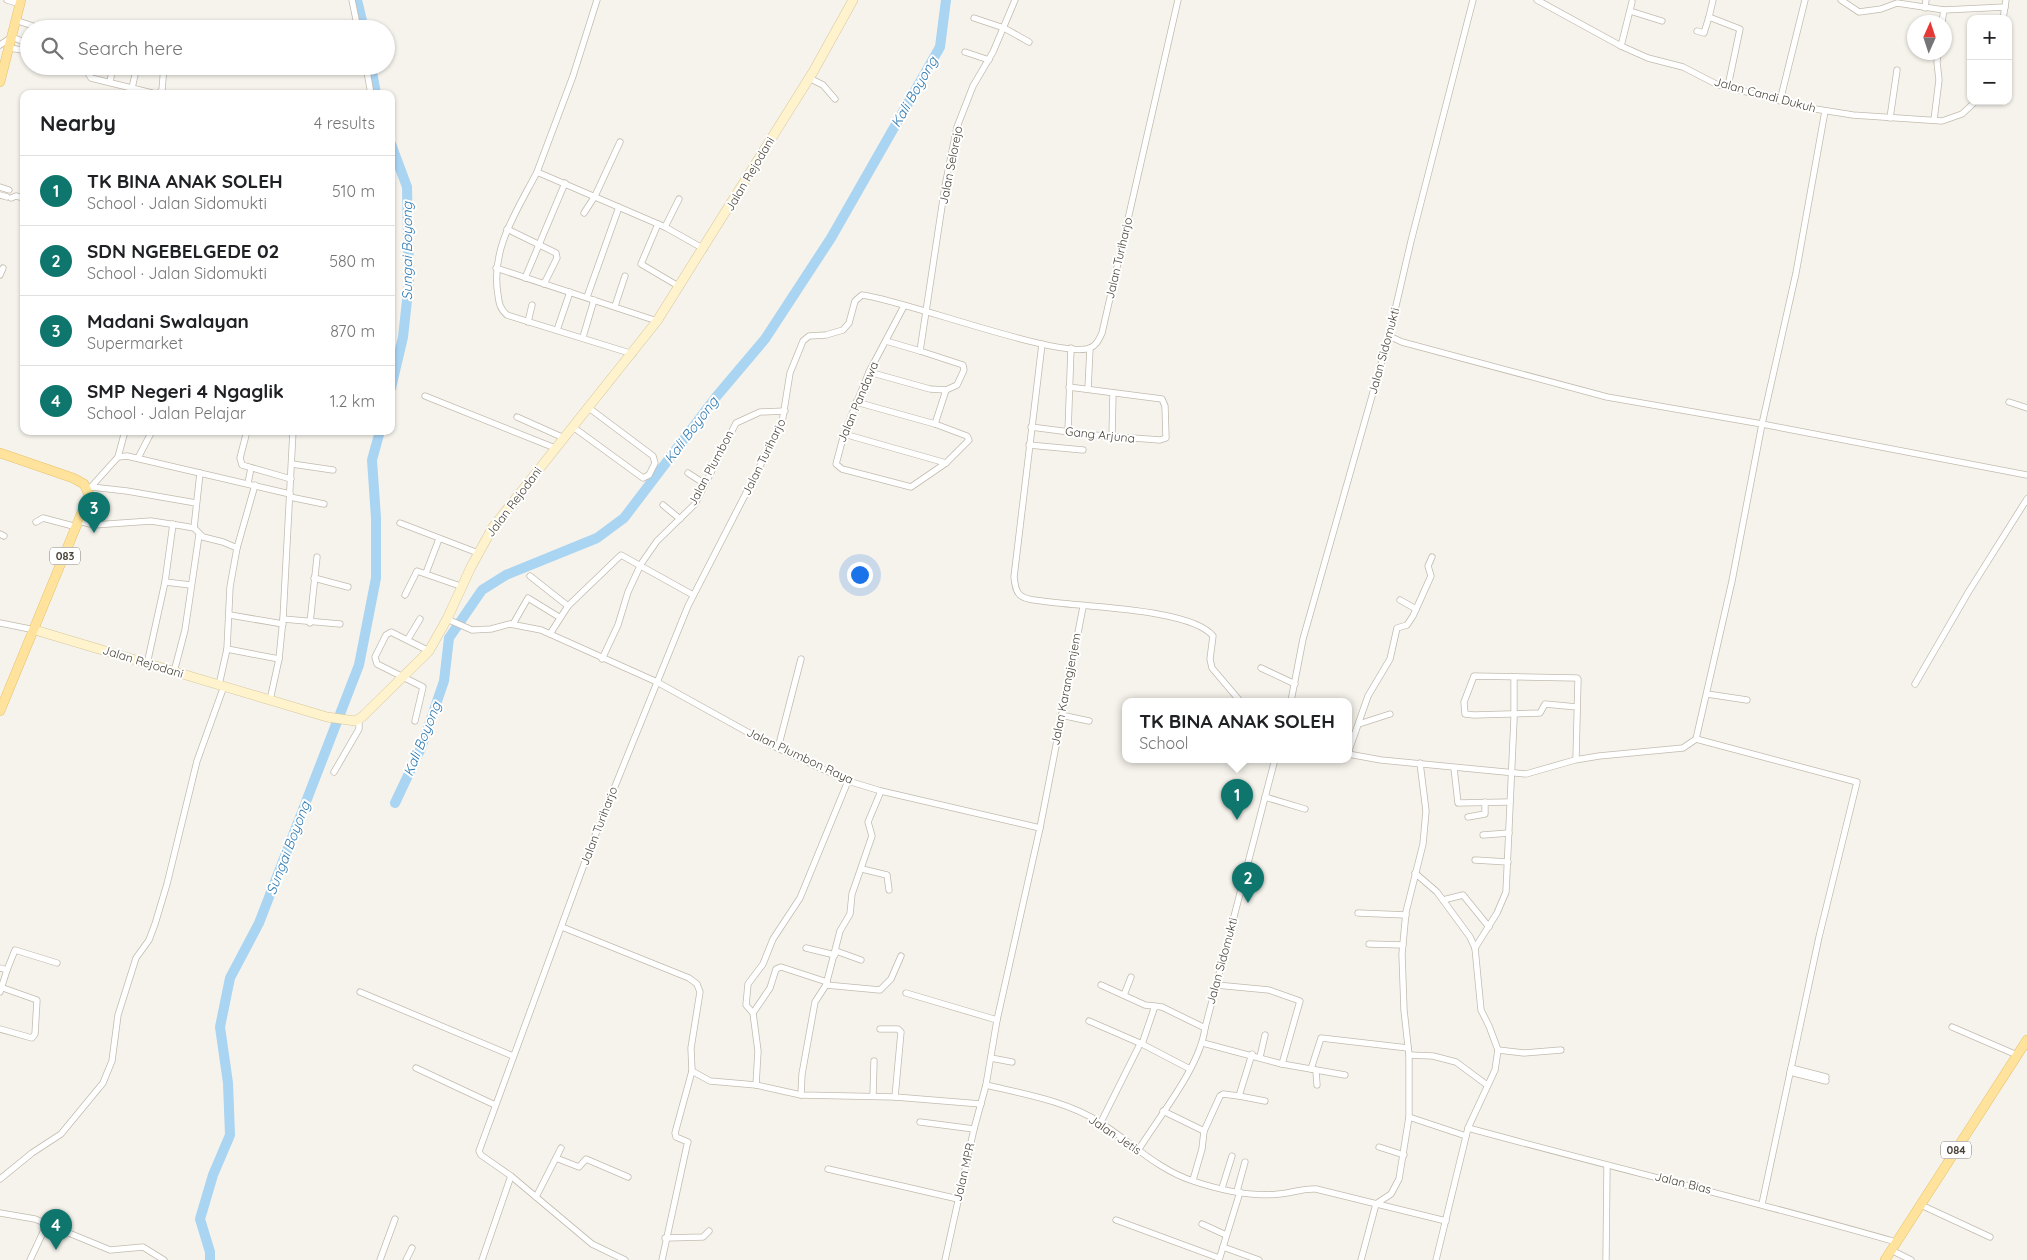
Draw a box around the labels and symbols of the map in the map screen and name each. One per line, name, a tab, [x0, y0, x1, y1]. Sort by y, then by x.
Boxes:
north arrow	[1907, 15, 1952, 60]
water label: Kali Boyong	[887, 52, 942, 131]
street label: Jalan Candi Dukuh	[1712, 74, 1818, 115]
street label: Jalan Selorejo	[936, 124, 965, 205]
street label: Jalan Rejodani	[722, 134, 778, 213]
water label: Sungai Boyong	[398, 200, 416, 300]
street label: Jalan Turiharjo	[1102, 216, 1135, 300]
street label: Jalan Sidomukti	[1365, 306, 1402, 396]
street label: Jalan Pandawa	[834, 359, 881, 445]
water label: Kali Boyong	[660, 392, 723, 467]
street label: Jalan Turiharjo	[739, 416, 789, 497]
street label: Gang Arjuna	[1064, 423, 1136, 446]
street label: Jalan Plumbon	[684, 427, 737, 508]
street label: Jalan Rejodani	[482, 464, 545, 540]
pin: 3	[78, 492, 110, 533]
road number: 083	[50, 548, 80, 564]
your location	[847, 562, 873, 588]
street label: Jalan Karangjenjem	[1047, 631, 1084, 746]
street label: Jalan Rejodani	[101, 642, 185, 681]
water label: Kali Boyong	[399, 698, 446, 779]
street label: Jalan Plumbon Raya	[744, 724, 856, 787]
pin: 1	[1221, 779, 1253, 820]
street label: Jalan Turiharjo	[577, 784, 620, 867]
water label: Sungai Boyong	[262, 798, 315, 897]
pin: 2	[1232, 862, 1264, 903]
street label: Jalan Sidomukti	[1203, 916, 1240, 1006]
street label: Jalan Jetis	[1086, 1112, 1145, 1158]
street label: Jalan MPR	[950, 1141, 978, 1203]
road number: 084	[1941, 1142, 1971, 1158]
street label: Jalan Bias	[1653, 1168, 1713, 1197]
pin: 4	[40, 1209, 72, 1250]

